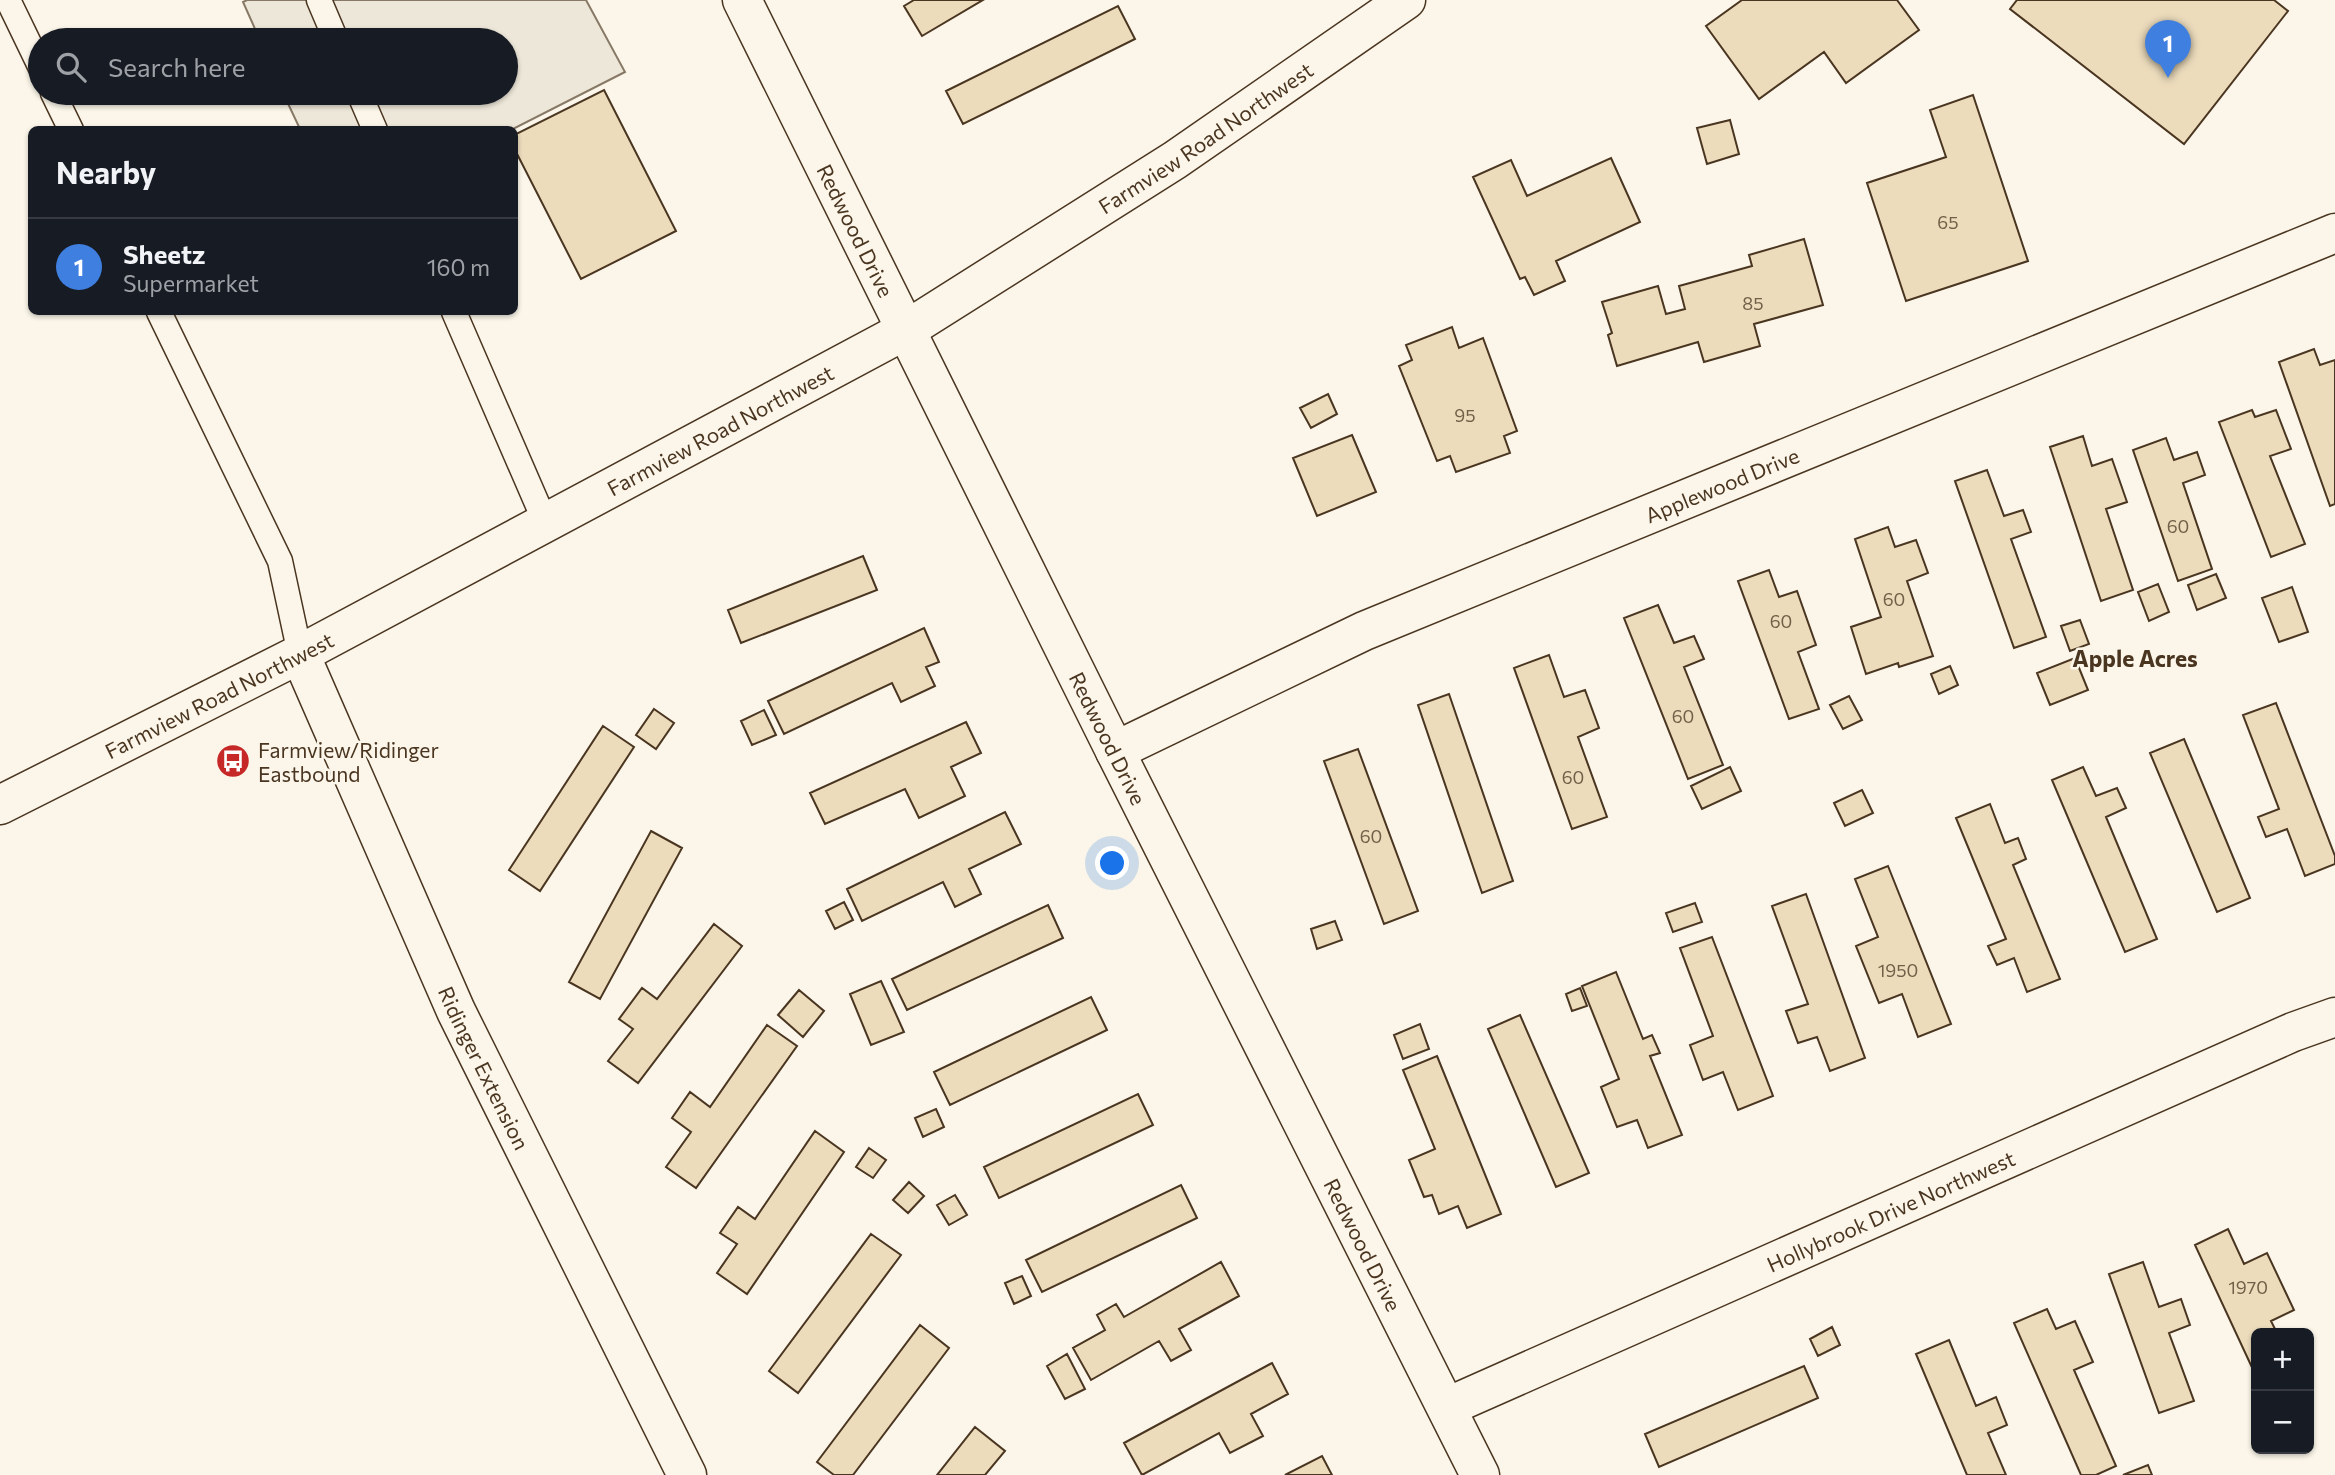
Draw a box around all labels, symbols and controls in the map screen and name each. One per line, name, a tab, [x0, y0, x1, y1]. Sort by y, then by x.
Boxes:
pin: 1	[2145, 20, 2191, 78]
search box	[28, 28, 518, 105]
icon: search	[52, 48, 90, 86]
text: Search here	[108, 51, 246, 82]
street label: Farmview Road Northwest	[1093, 56, 1317, 218]
text: Nearby	[56, 153, 156, 190]
street label: Redwood Drive	[813, 160, 900, 301]
house number: 65	[1937, 211, 1959, 233]
text: Sheetz	[123, 238, 205, 269]
text: 1	[74, 253, 84, 281]
text: 160 m	[427, 253, 490, 281]
text: Supermarket	[123, 269, 259, 297]
house number: 85	[1742, 292, 1764, 314]
street label: Farmview Road Northwest	[602, 359, 837, 500]
house number: 95	[1454, 404, 1476, 426]
street label: Applewood Drive	[1641, 442, 1802, 527]
house number: 60	[2167, 515, 2189, 537]
house number: 60	[1883, 588, 1905, 610]
house number: 60	[1770, 610, 1792, 632]
street label: Farmview Road Northwest	[100, 626, 337, 763]
district label: Apple Acres	[2072, 644, 2198, 672]
street label: Redwood Drive	[1065, 667, 1152, 808]
house number: 60	[1672, 705, 1694, 727]
place label: Farmview/Ridinger Eastbound	[258, 737, 439, 786]
bus stop icon: Farmview/Ridinger Eastbound	[214, 742, 252, 780]
house number: 60	[1562, 766, 1584, 788]
house number: 60	[1360, 825, 1382, 847]
your location	[1095, 846, 1129, 880]
house number: 1950	[1878, 959, 1918, 981]
street label: Ridinger Extension	[434, 982, 535, 1153]
street label: Hollybrook Drive Northwest	[1763, 1145, 2018, 1276]
street label: Redwood Drive	[1320, 1174, 1408, 1315]
house number: 1970	[2228, 1276, 2268, 1298]
map controls	[2251, 1328, 2314, 1454]
button: +	[2251, 1328, 2314, 1391]
button: −	[2251, 1391, 2314, 1454]

